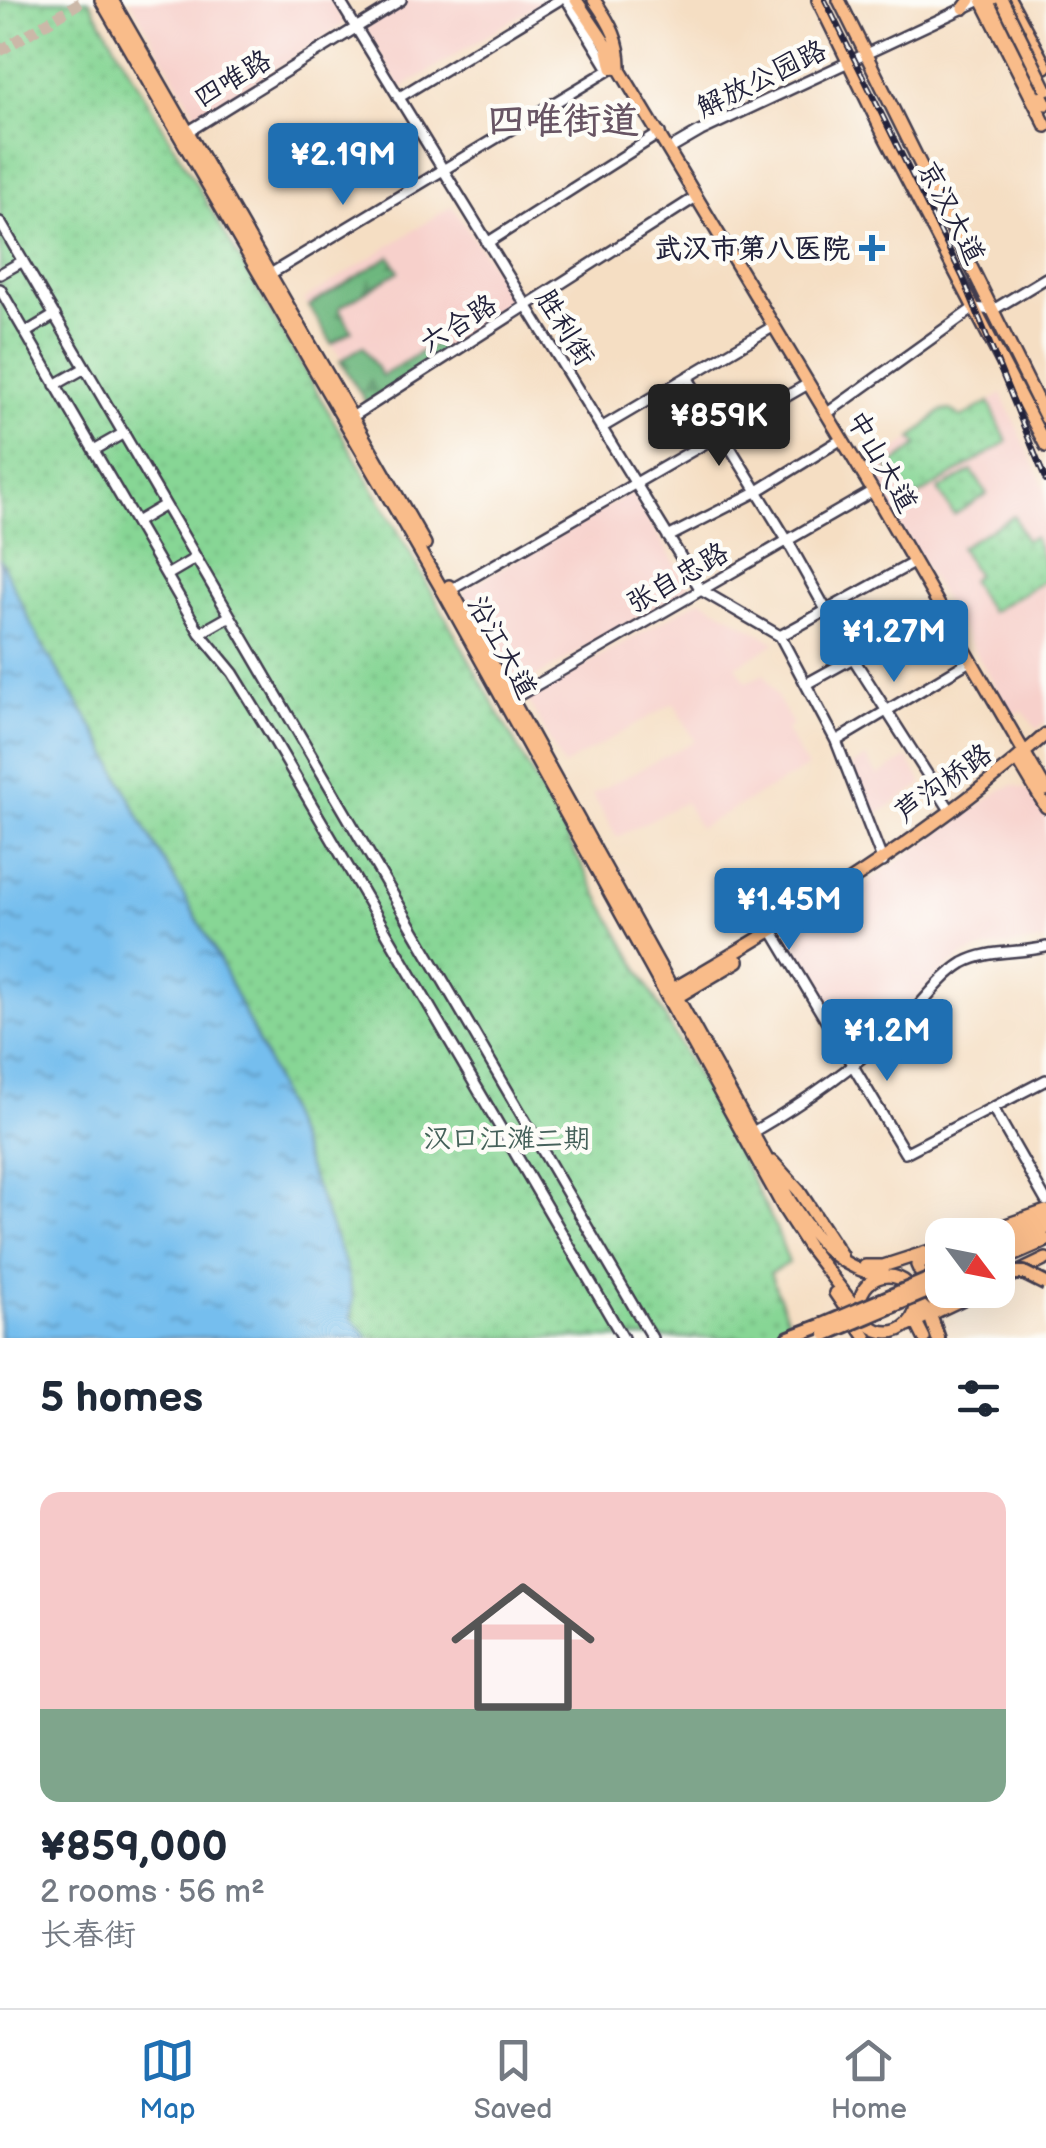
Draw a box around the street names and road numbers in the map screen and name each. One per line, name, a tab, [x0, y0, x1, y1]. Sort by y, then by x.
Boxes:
street label: 解放公园路	[692, 34, 832, 125]
street label: 四唯路	[188, 44, 277, 115]
street label: 京汉大道	[910, 156, 992, 270]
street label: 胜利街	[528, 283, 601, 372]
street label: 六合路	[414, 288, 503, 361]
street label: 中山大道	[839, 405, 924, 519]
street label: 张自忠路	[621, 536, 735, 621]
street label: 沿江大道	[460, 591, 543, 705]
street label: 芦沟桥路	[889, 737, 999, 829]

